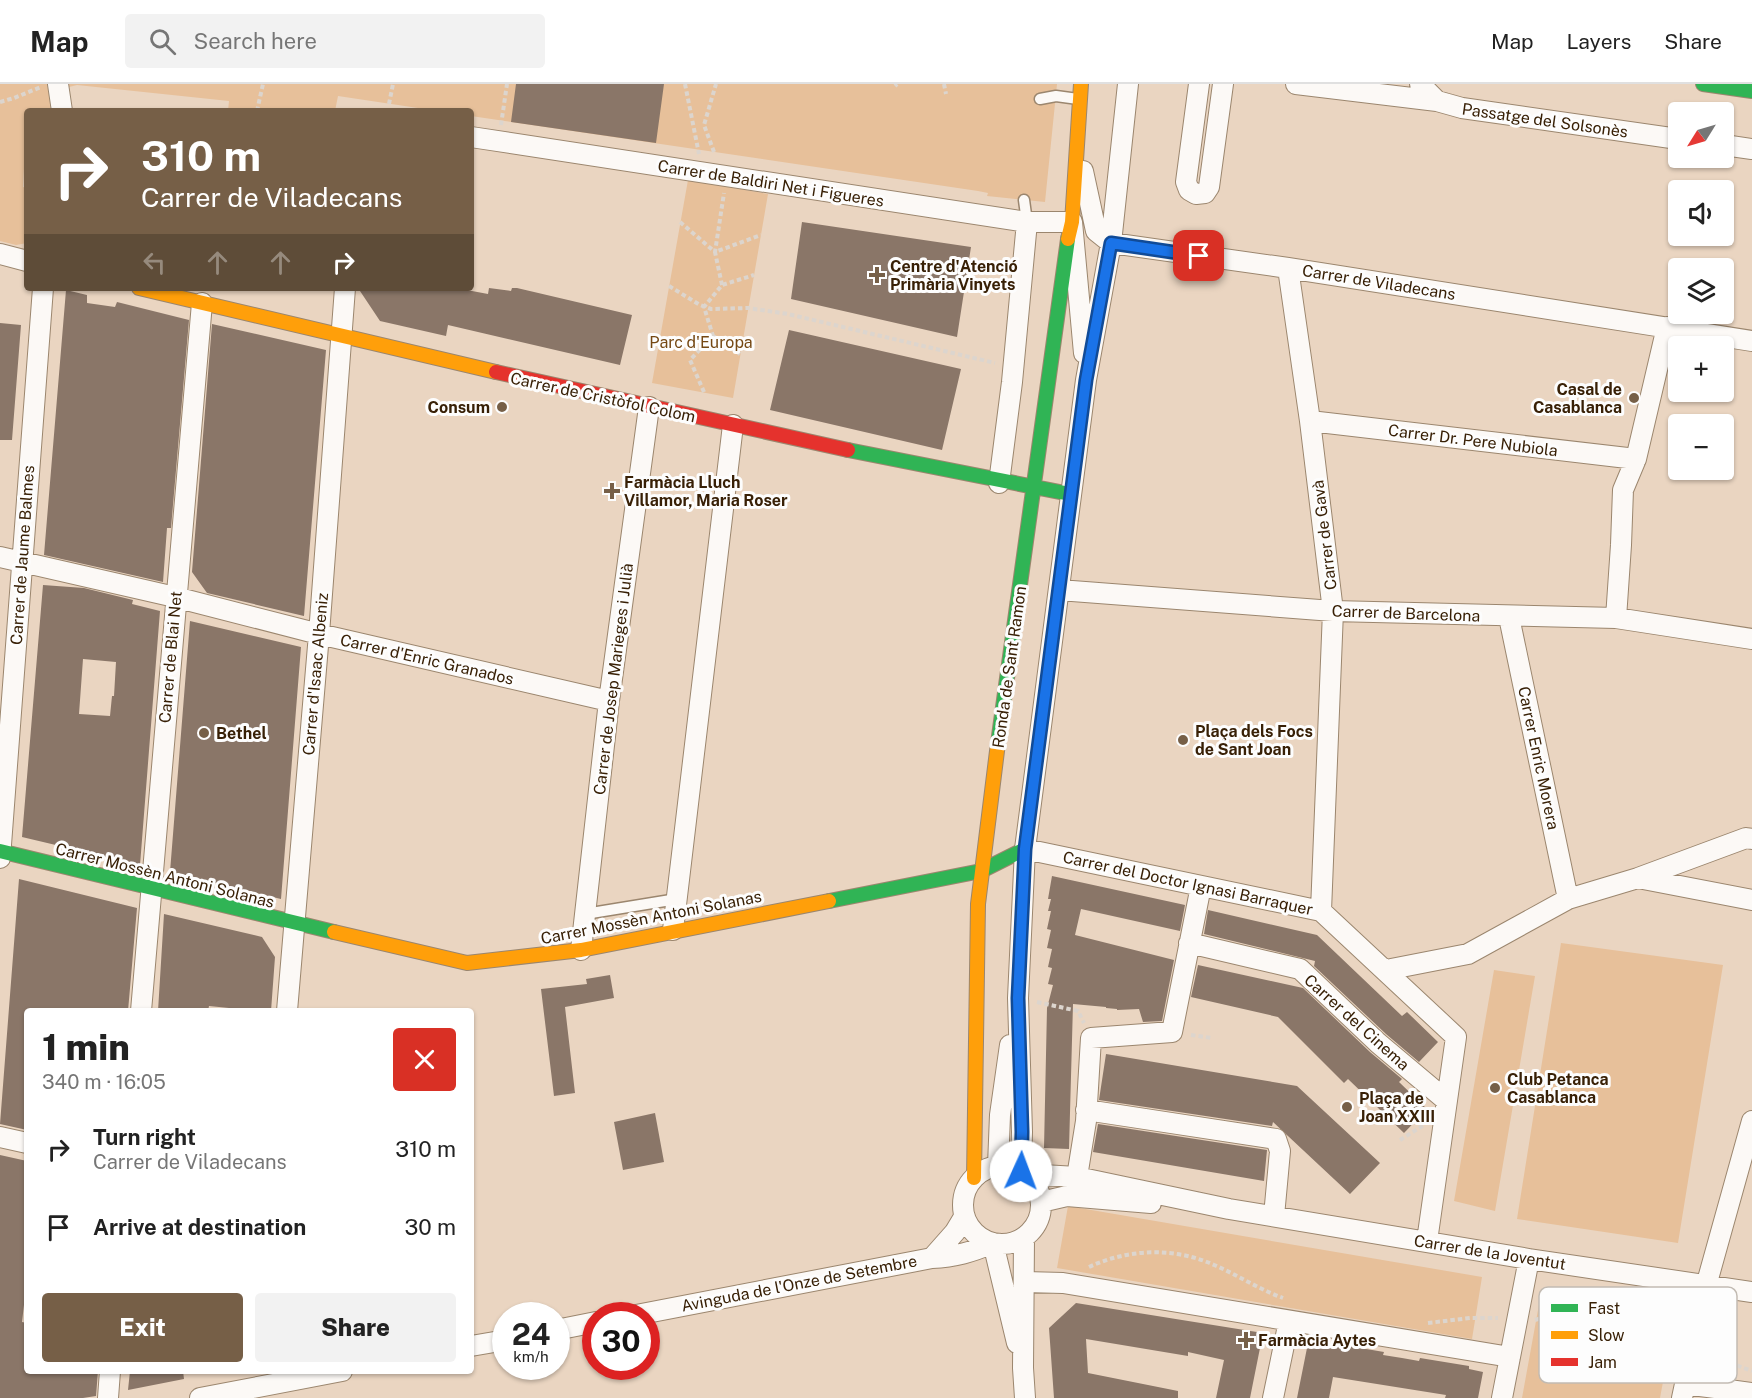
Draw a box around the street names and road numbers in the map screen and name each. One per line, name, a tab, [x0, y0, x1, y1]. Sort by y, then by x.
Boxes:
street label: Passatge del Solsonès	[1461, 99, 1629, 142]
street label: Carrer de Baldiri Net i Figueres	[656, 156, 885, 211]
street label: Carrer de Viladecans	[1301, 261, 1457, 304]
street label: Carrer de Cristòfol Colom	[509, 369, 697, 426]
street label: Carrer Dr. Pere Nubiola	[1387, 421, 1559, 460]
street label: Carrer de Jaume Balmes	[7, 465, 38, 645]
street label: Carrer de Gavà	[1308, 479, 1341, 591]
street label: Carrer de Josep Marieges i Julià	[590, 562, 637, 796]
street label: Ronda de Sant Ramon	[989, 585, 1030, 749]
street label: Carrer de Blai Net	[155, 590, 186, 724]
street label: Carrer d'Isaac Albeniz	[299, 592, 332, 756]
street label: Carrer de Barcelona	[1331, 601, 1481, 626]
street label: Carrer d'Enric Granados	[338, 630, 515, 689]
street label: Carrer Enric Morera	[1514, 685, 1563, 832]
street label: Carrer Mossèn Antoni Solanas	[54, 839, 276, 912]
street label: Carrer del Doctor Ignasi Barraquer	[1061, 848, 1315, 919]
street label: Carrer Mossèn Antoni Solanas	[539, 887, 763, 948]
street label: Carrer del Cinema	[1300, 970, 1413, 1074]
street label: Carrer de la Joventut	[1413, 1231, 1567, 1274]
street label: Avinguda de l'Onze de Setembre	[680, 1251, 919, 1316]

